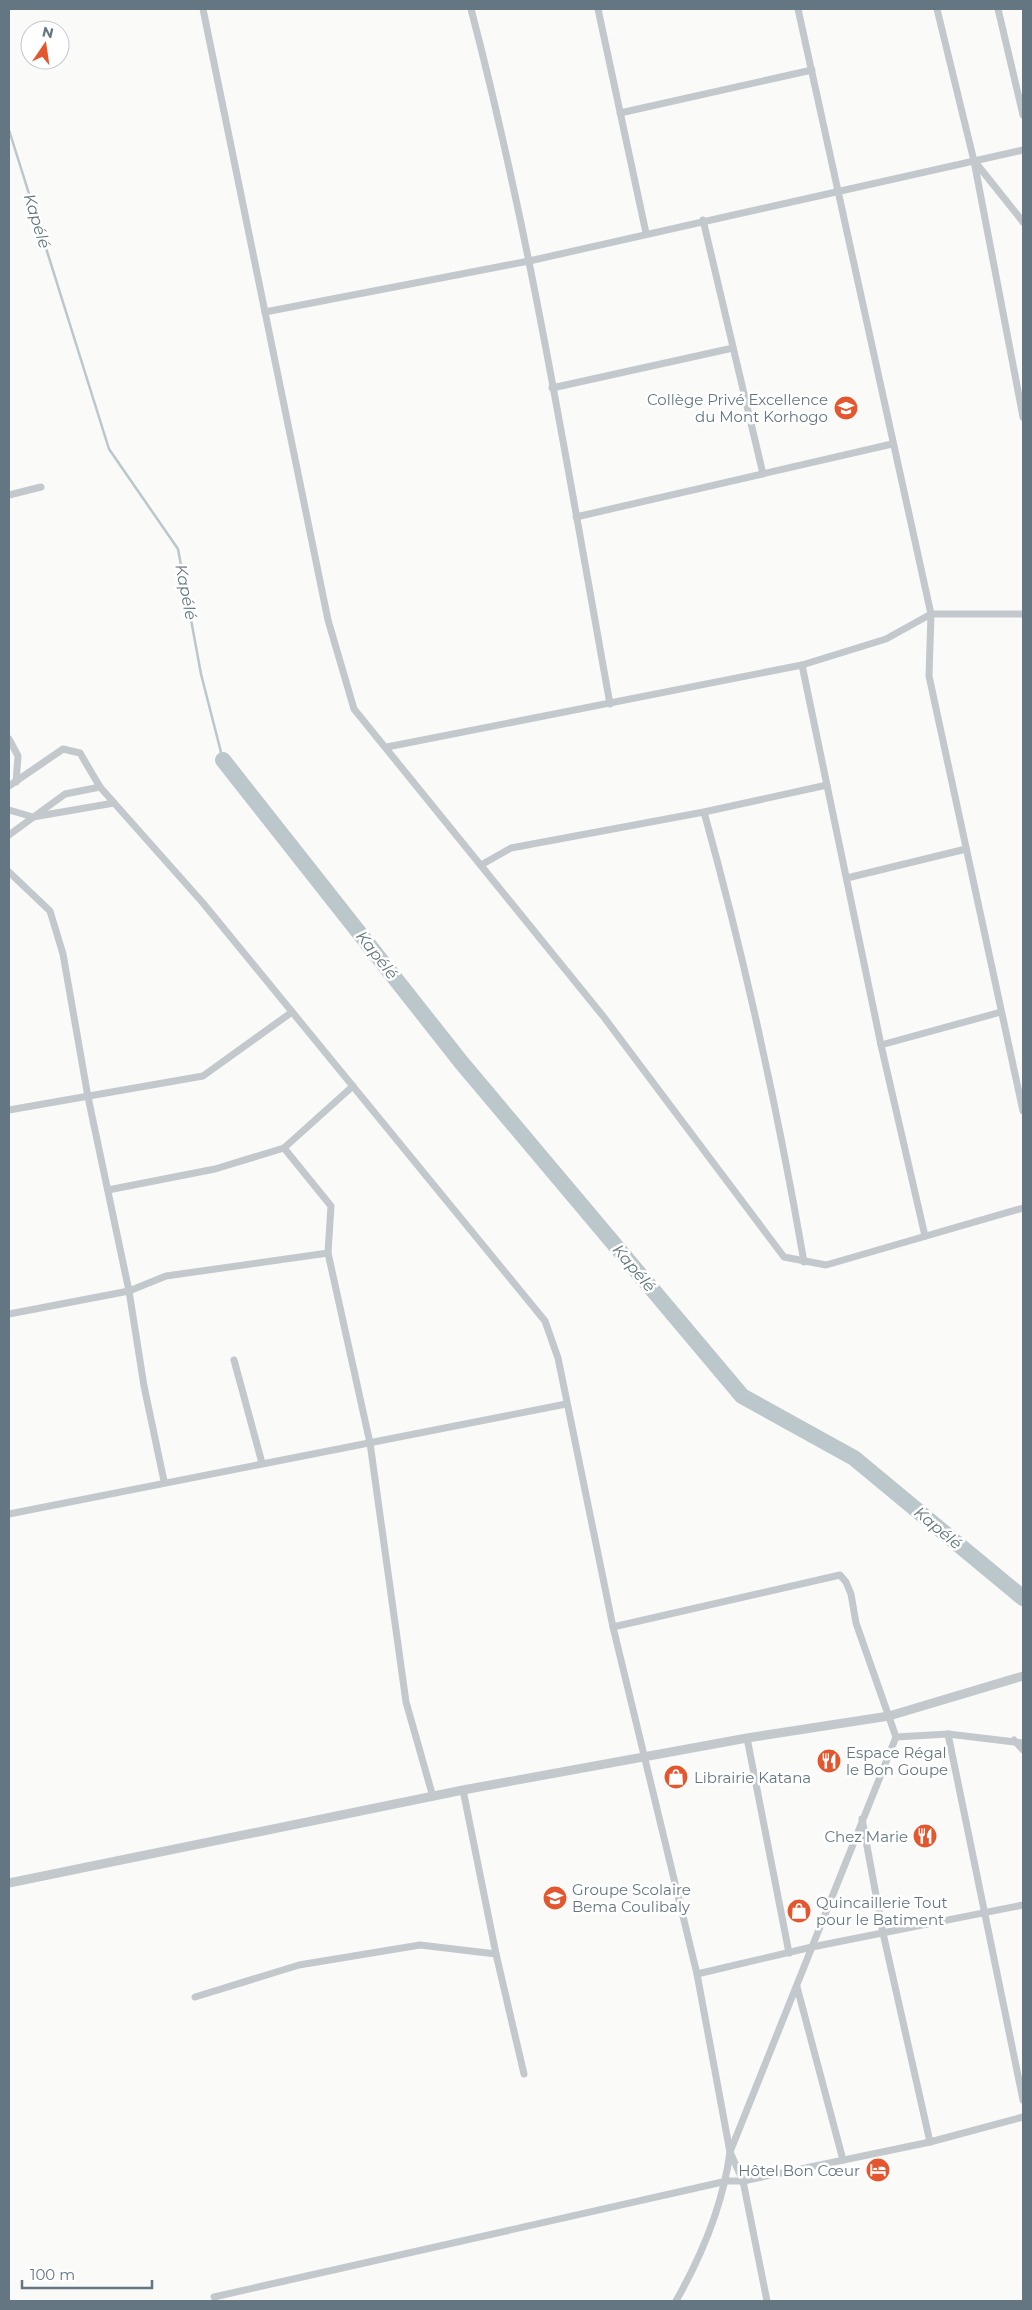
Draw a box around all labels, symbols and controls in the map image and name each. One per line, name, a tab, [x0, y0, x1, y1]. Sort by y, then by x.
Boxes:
north arrow	[20, 20, 70, 70]
text: N	[40, 22, 55, 42]
water label: Kapélé	[20, 191, 54, 251]
place label: Collège Privé Excellence du Mont Korhogo	[647, 390, 828, 426]
school or university icon: Collège Privé Excellence du Mont Korhogo	[833, 395, 859, 421]
water label: Kapélé	[171, 563, 201, 621]
water label: Kapélé	[352, 927, 402, 983]
water label: Kapélé	[609, 1240, 659, 1296]
water label: Kapélé	[910, 1503, 966, 1553]
place label: Espace Régal le Bon Goupe	[846, 1743, 948, 1779]
restaurant icon: Espace Régal le Bon Goupe	[816, 1748, 842, 1774]
shop icon: Librairie Katana	[663, 1764, 689, 1790]
place label: Librairie Katana	[694, 1768, 811, 1787]
restaurant icon: Chez Marie	[912, 1823, 938, 1849]
place label: Chez Marie	[824, 1827, 908, 1846]
place label: Groupe Scolaire Bema Coulibaly	[572, 1880, 691, 1916]
school or university icon: Groupe Scolaire Bema Coulibaly	[542, 1885, 568, 1911]
place label: Quincaillerie Tout pour le Batiment	[816, 1893, 948, 1929]
shop icon: Quincaillerie Tout pour le Batiment	[786, 1898, 812, 1924]
hotel icon: Hôtel Bon Cœur	[865, 2157, 891, 2183]
place label: Hôtel Bon Cœur	[738, 2161, 860, 2180]
scale bar	[22, 2258, 152, 2290]
text: 100 m	[30, 2265, 75, 2284]

